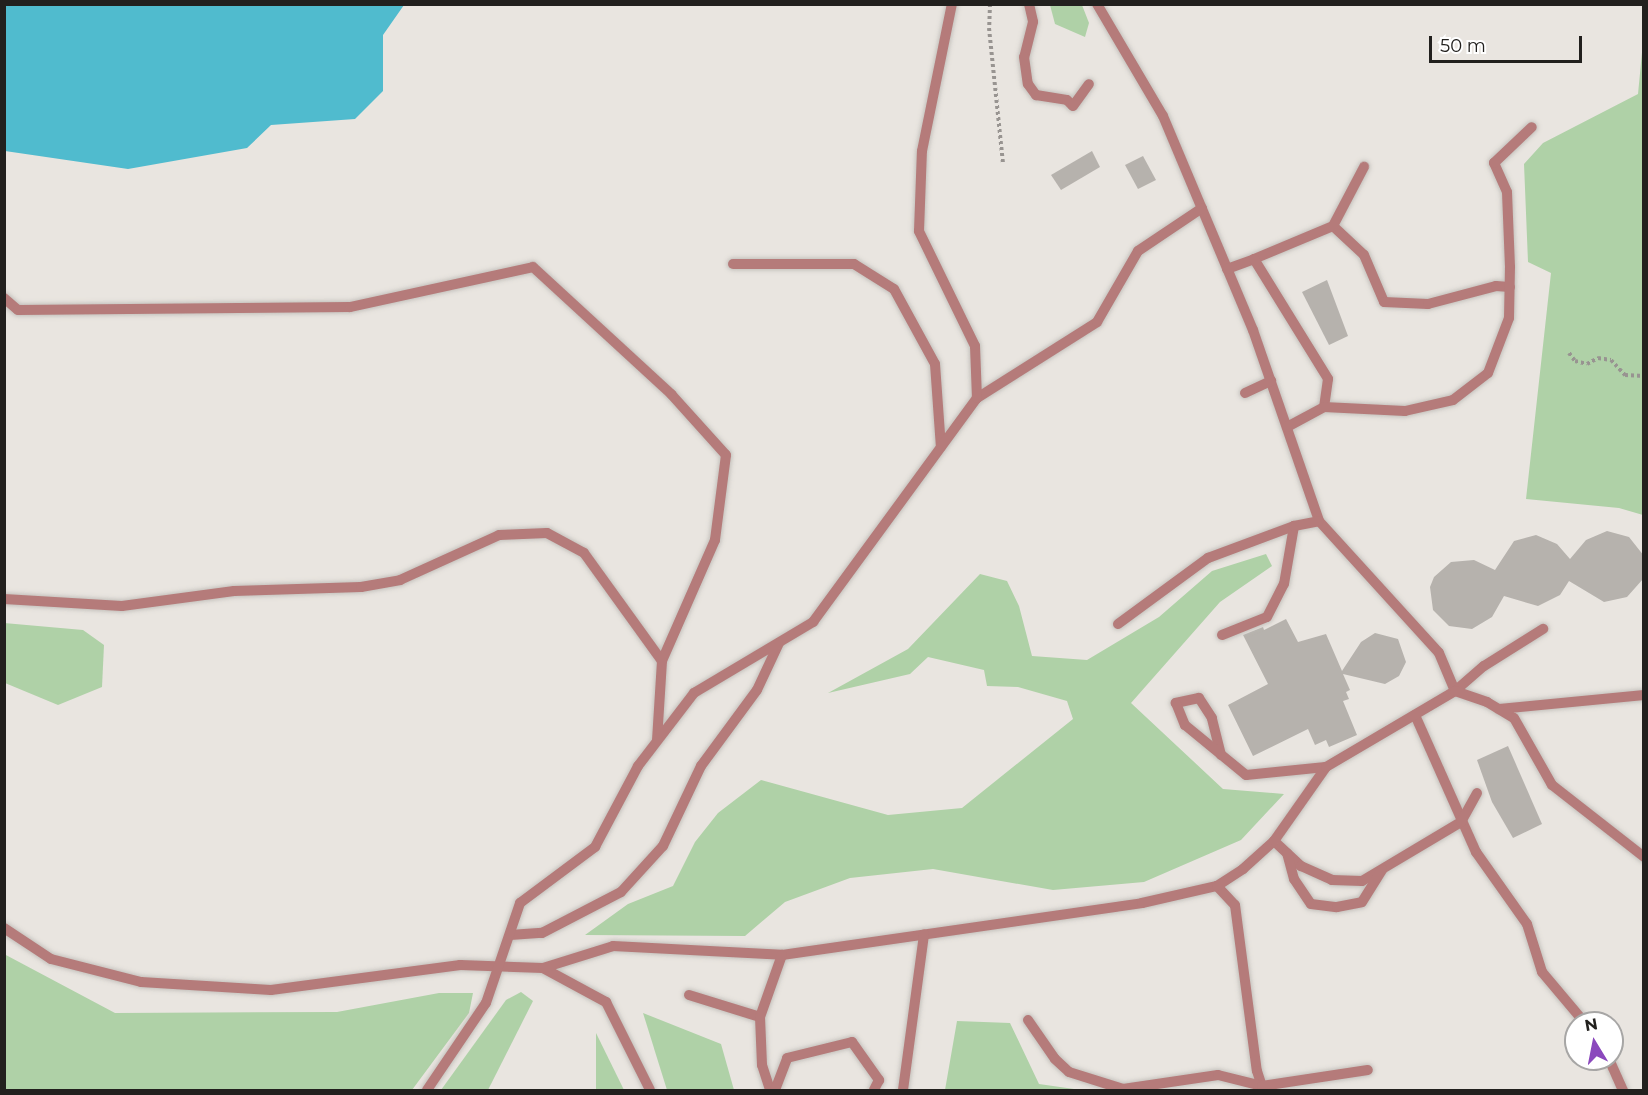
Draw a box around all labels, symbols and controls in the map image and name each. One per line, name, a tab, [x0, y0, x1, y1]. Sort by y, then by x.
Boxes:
scale bar	[1432, 24, 1585, 62]
text: 50 m	[1440, 35, 1486, 57]
north arrow	[1564, 1011, 1624, 1071]
text: N	[1583, 1014, 1599, 1035]

